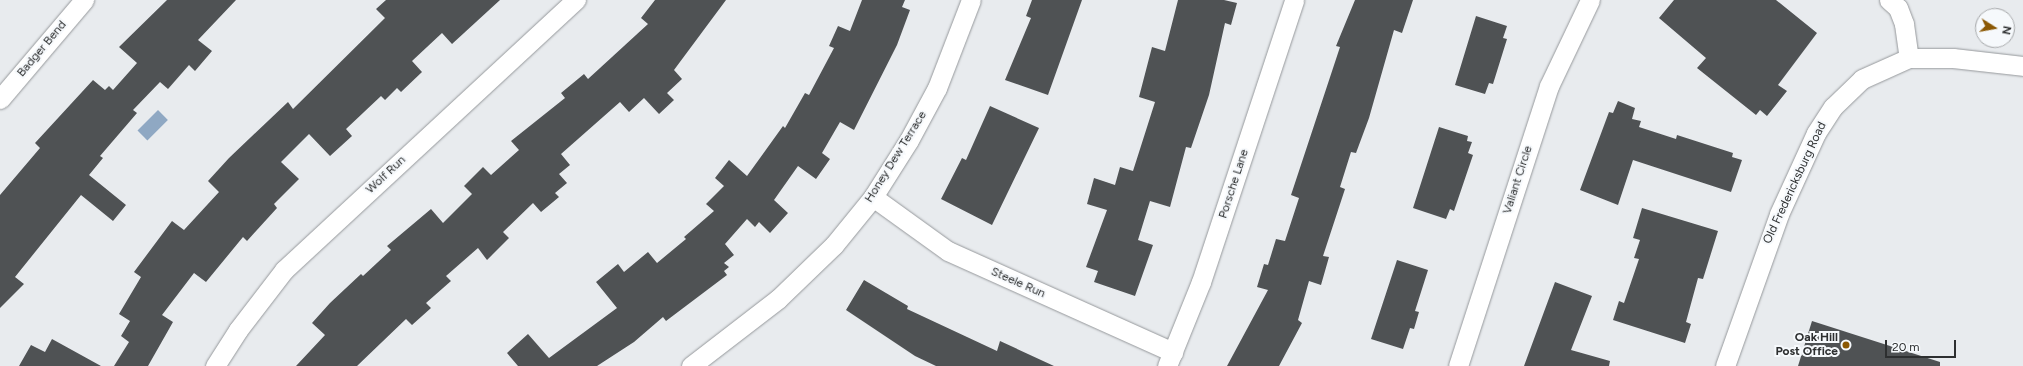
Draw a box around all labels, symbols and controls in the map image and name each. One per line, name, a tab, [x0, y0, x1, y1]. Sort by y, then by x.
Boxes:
north arrow	[1975, 8, 2015, 48]
street label: Badger Bend	[14, 18, 70, 80]
text: N	[1999, 25, 2013, 36]
street label: Honey Dew Terrace	[862, 109, 930, 205]
street label: Old Fredericksburg Road	[1760, 120, 1830, 246]
street label: Valiant Circle	[1500, 144, 1536, 216]
street label: Porsche Lane	[1216, 148, 1252, 220]
street label: Wolf Run	[363, 153, 409, 197]
street label: Steele Run	[989, 265, 1047, 301]
place label: Oak Hill Post Office	[1775, 331, 1838, 359]
scale bar	[1887, 332, 1958, 358]
marker: Oak Hill Post Office	[1841, 340, 1851, 350]
text: 20 m	[1892, 340, 1920, 354]

